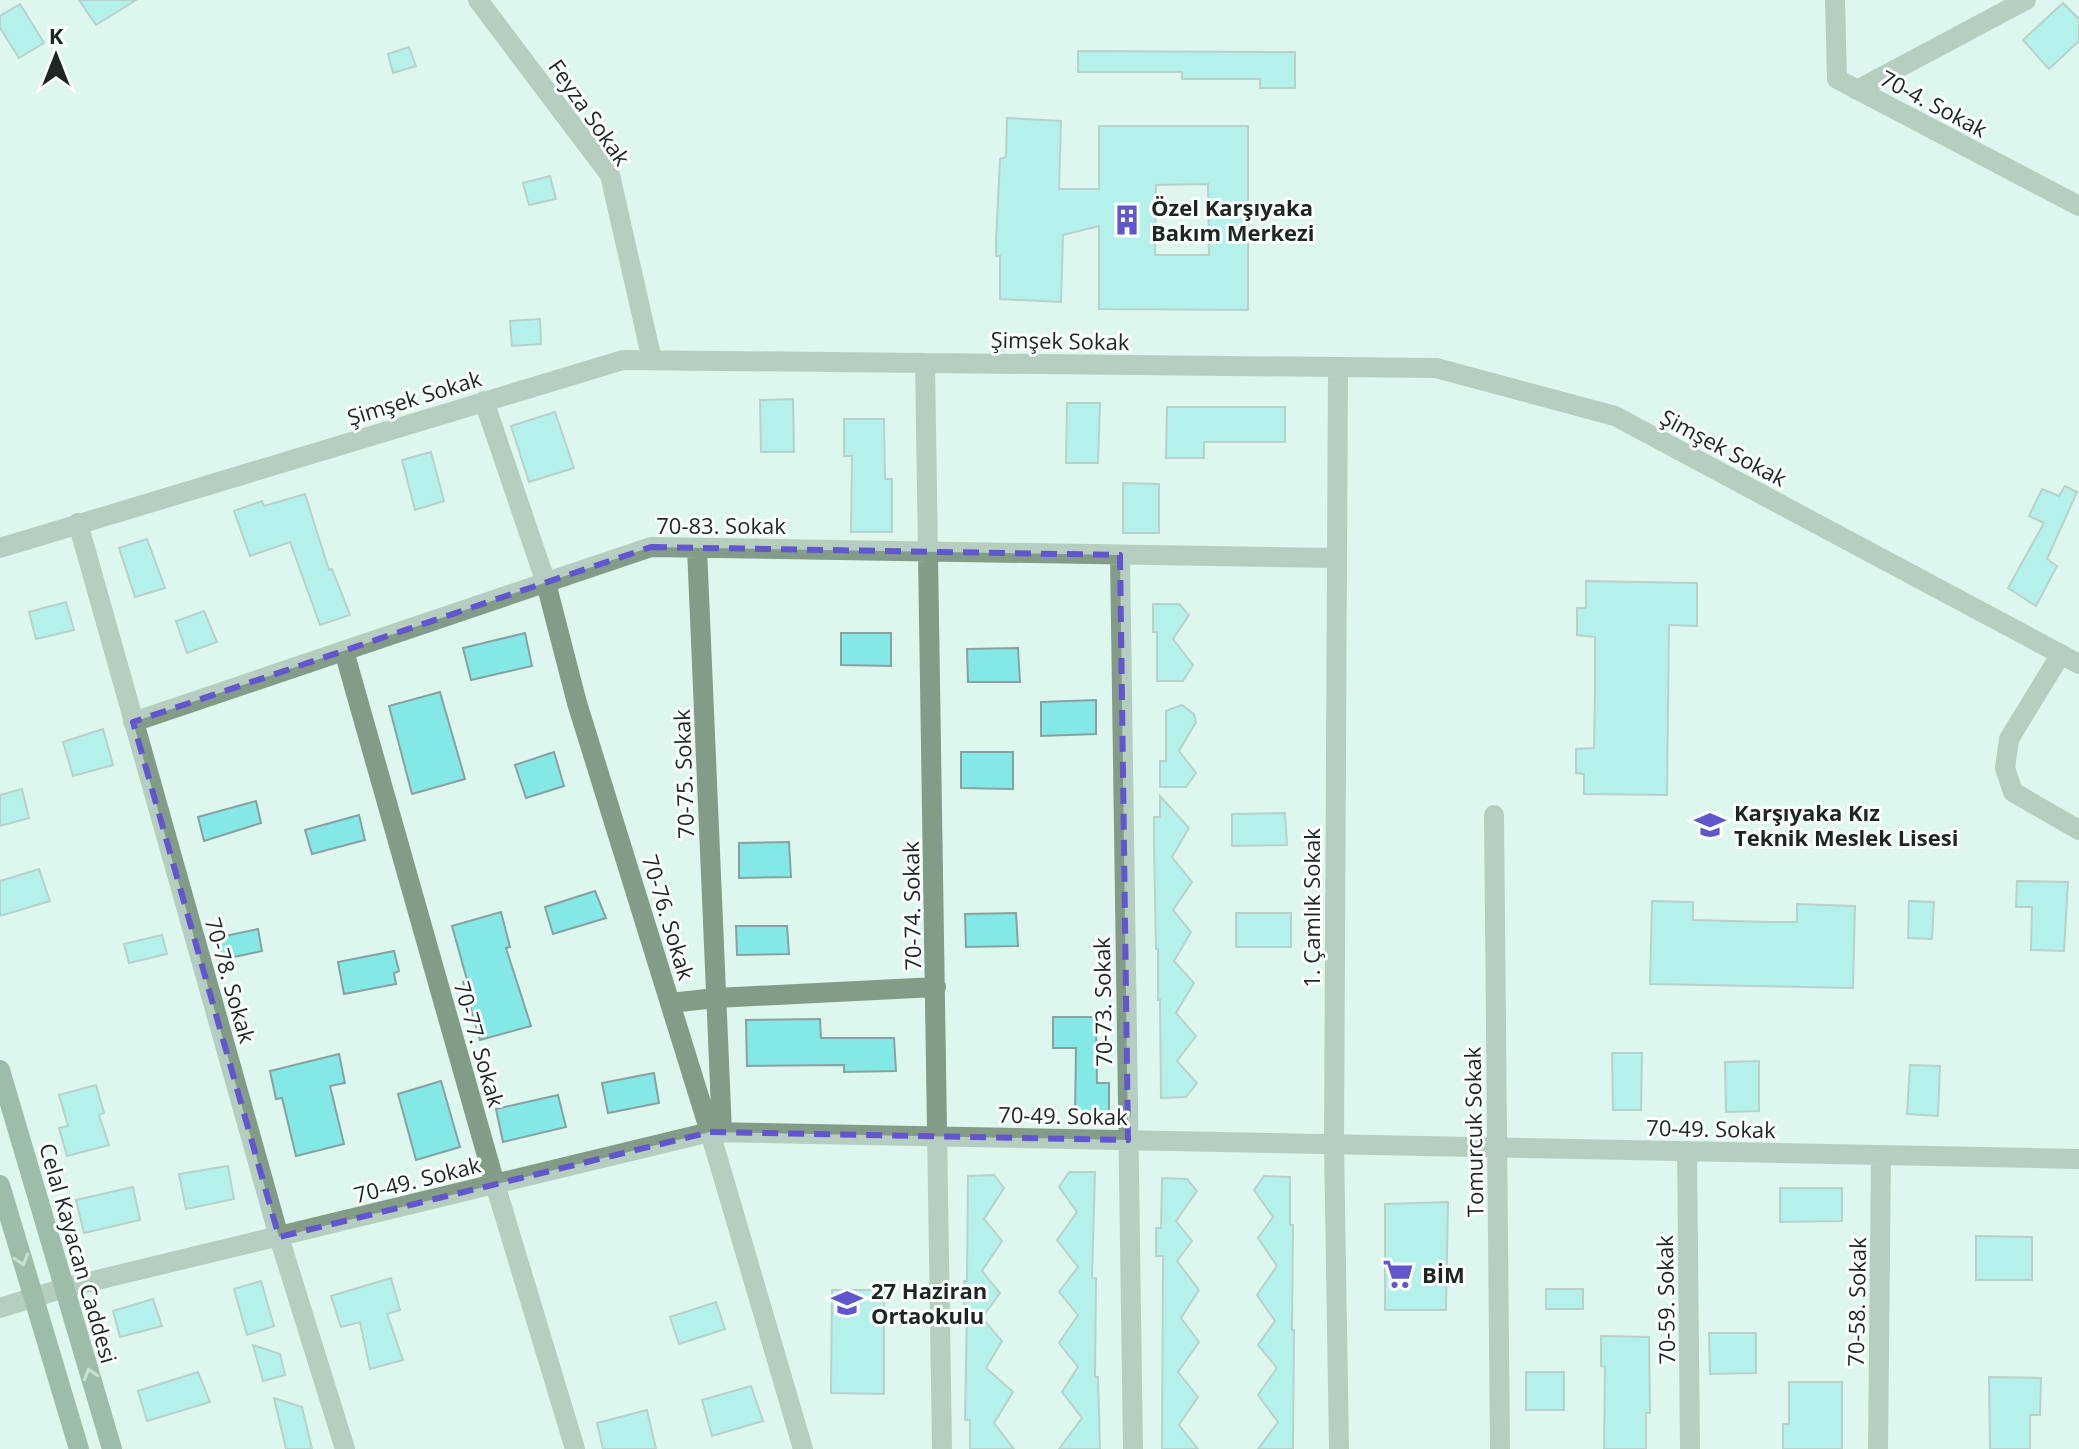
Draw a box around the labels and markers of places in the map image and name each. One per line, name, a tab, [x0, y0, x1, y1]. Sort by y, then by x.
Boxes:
place label: Özel Karşıyaka Bakım Merkezi	[1151, 192, 1315, 247]
building icon: Özel Karşıyaka Bakım Merkezi	[1110, 203, 1144, 237]
place label: Karşıyaka Kız Teknik Meslek Lisesi	[1734, 797, 1958, 852]
school or university icon: Karşıyaka Kız Teknik Meslek Lisesi	[1693, 808, 1727, 842]
supermarket icon: BİM	[1381, 1257, 1415, 1291]
place label: BİM	[1422, 1259, 1465, 1289]
place label: 27 Haziran Ortaokulu	[871, 1275, 987, 1330]
school or university icon: 27 Haziran Ortaokulu	[830, 1286, 864, 1320]

